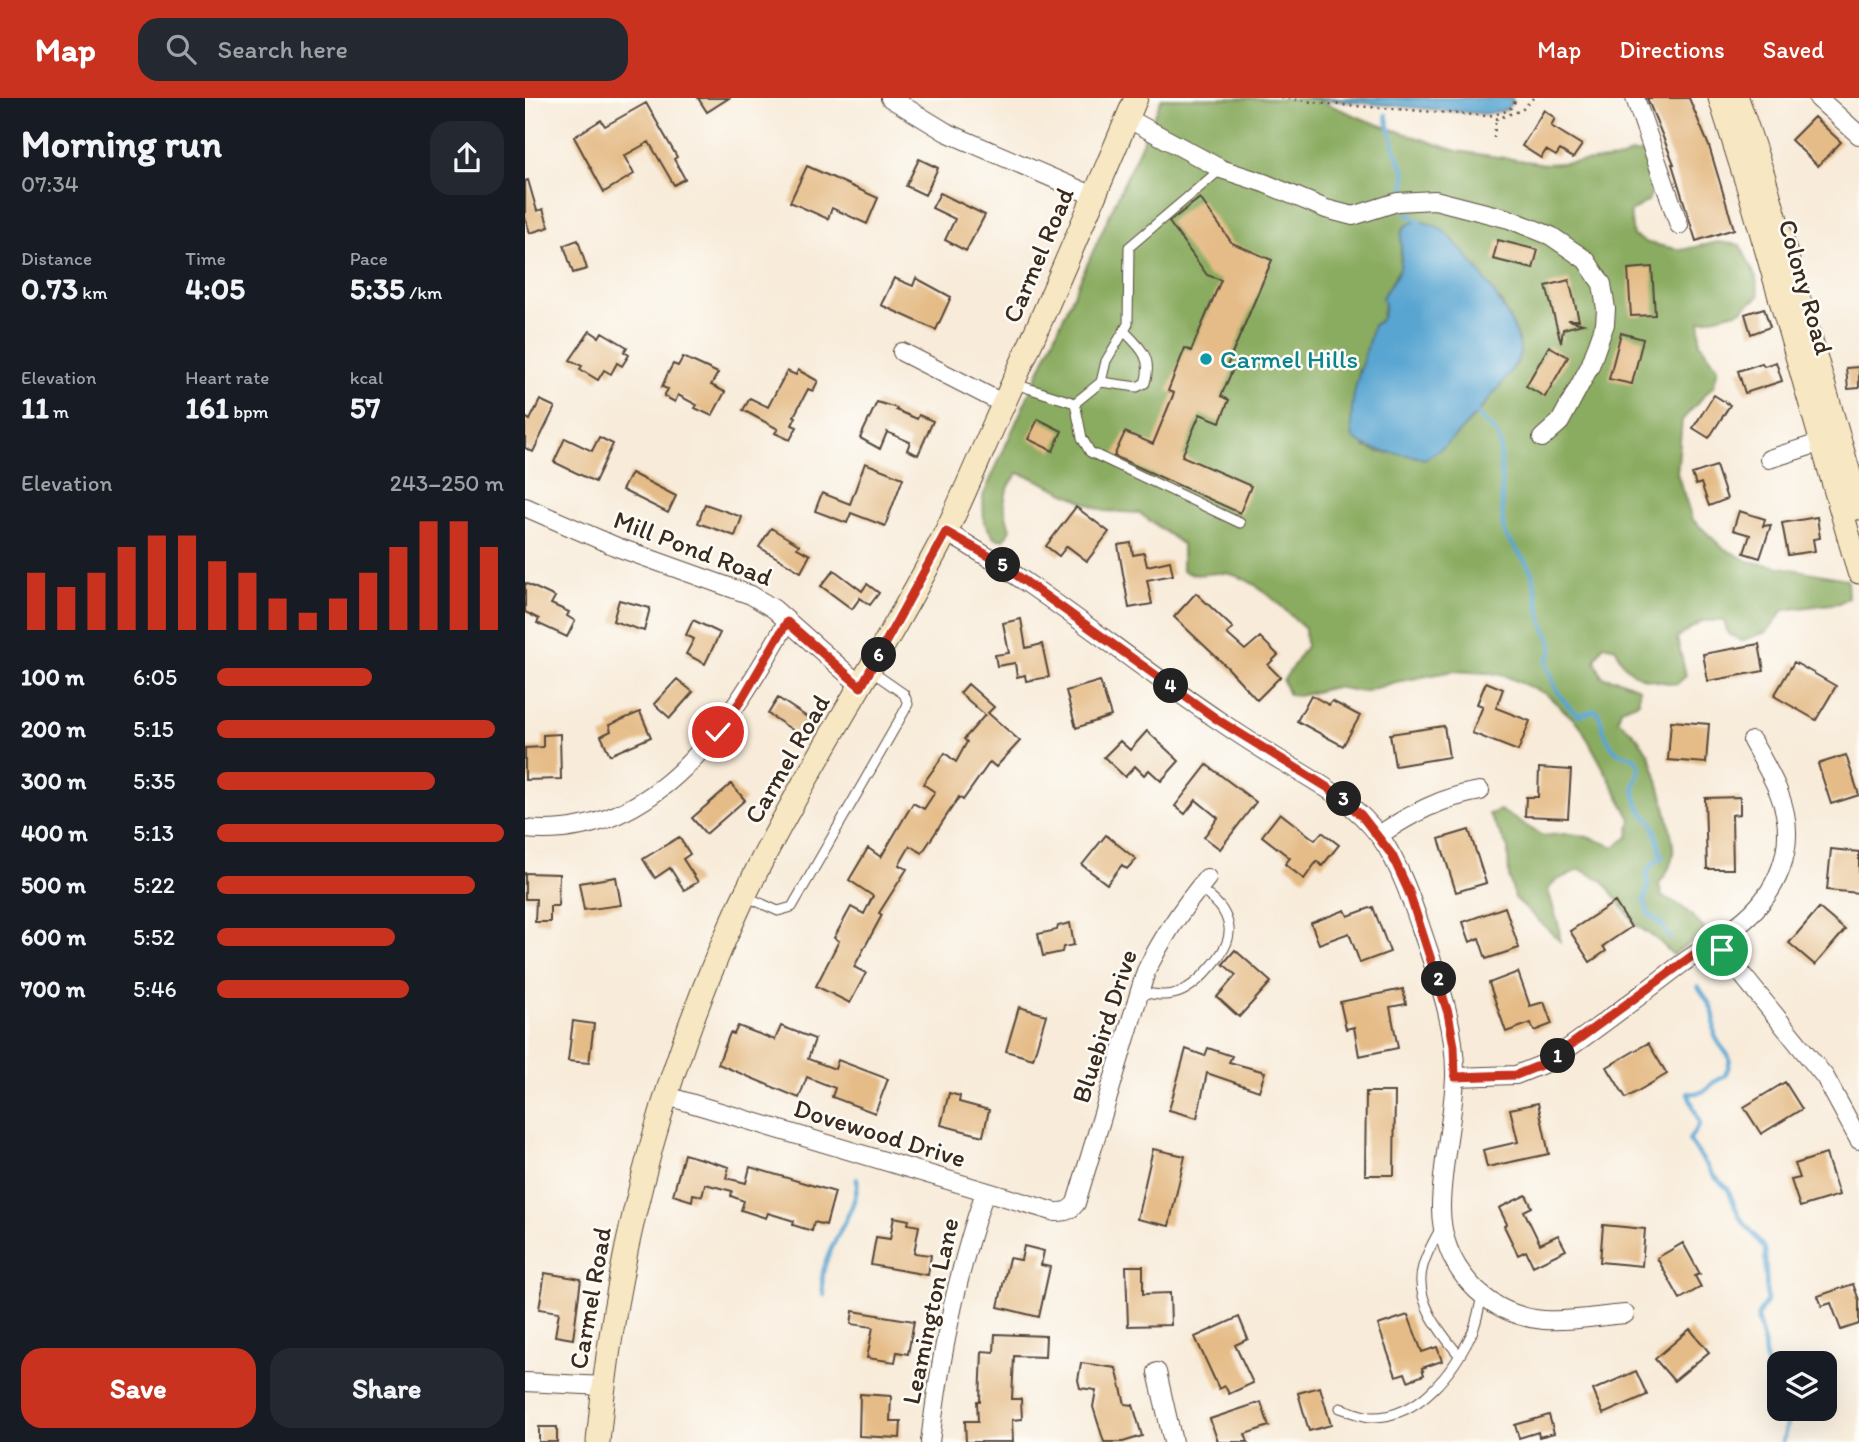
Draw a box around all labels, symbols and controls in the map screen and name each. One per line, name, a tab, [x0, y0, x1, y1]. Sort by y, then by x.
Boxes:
search box	[138, 18, 628, 81]
text: Map	[35, 30, 96, 69]
icon: search	[162, 30, 200, 68]
text: Search here	[218, 33, 348, 65]
text: Map	[1537, 35, 1581, 64]
text: Directions	[1619, 35, 1725, 64]
text: Saved	[1763, 35, 1824, 64]
text: Morning run	[21, 121, 222, 167]
button: share	[430, 121, 504, 195]
text: 07:34	[21, 170, 79, 198]
street label: Carmel Road	[995, 182, 1081, 327]
street label: Colony Road	[1771, 216, 1841, 359]
text: Distance	[21, 247, 92, 270]
text: Time	[185, 247, 226, 270]
text: Pace	[350, 247, 388, 270]
text: 0.73	[21, 270, 78, 307]
text: 4:05	[185, 270, 245, 307]
text: 5:35	[350, 270, 405, 307]
text: km	[78, 281, 108, 304]
text: /km	[405, 281, 442, 304]
place label: Carmel Hills	[1220, 343, 1358, 375]
marker: Carmel Hills	[1198, 351, 1214, 367]
text: Elevation	[21, 366, 97, 389]
text: Heart rate	[185, 366, 269, 389]
text: kcal	[350, 366, 383, 389]
text: 11	[21, 389, 49, 426]
text: 161	[185, 389, 229, 426]
text: 57	[350, 389, 380, 426]
text: m	[49, 400, 69, 423]
text: bpm	[229, 400, 269, 423]
text: Elevation	[21, 469, 112, 497]
text: 243–250 m	[390, 469, 504, 497]
street label: Mill Pond Road	[609, 503, 777, 593]
pin: 5	[986, 547, 1021, 582]
text: 5	[998, 553, 1007, 576]
pin: 6	[861, 638, 897, 672]
text: 6	[873, 643, 884, 666]
text: 100 m	[21, 663, 85, 691]
text: 6:05	[133, 663, 177, 691]
pin: 4	[1153, 668, 1189, 704]
text: 4	[1165, 674, 1176, 697]
street label: Carmel Road	[737, 688, 837, 829]
pin	[688, 702, 748, 762]
icon: check	[699, 713, 737, 751]
text: 200 m	[21, 715, 86, 743]
text: 5:15	[133, 715, 173, 743]
text: 300 m	[21, 767, 86, 795]
text: 5:35	[133, 767, 175, 795]
pin: 3	[1327, 782, 1361, 816]
text: 3	[1338, 787, 1349, 810]
text: 400 m	[21, 819, 88, 847]
text: 5:13	[133, 819, 174, 847]
text: 500 m	[21, 871, 86, 899]
text: 5:22	[133, 871, 175, 899]
pin	[1692, 920, 1752, 980]
text: 600 m	[21, 923, 86, 951]
text: 5:52	[133, 923, 175, 951]
icon: arrive	[1703, 931, 1741, 969]
street label: Bluebird Drive	[1064, 945, 1144, 1107]
pin: 2	[1422, 962, 1457, 996]
text: 2	[1434, 967, 1444, 990]
text: 700 m	[21, 975, 85, 1003]
text: 5:46	[133, 975, 177, 1003]
pin: 1	[1541, 1038, 1575, 1074]
text: 1	[1553, 1044, 1562, 1067]
street label: Dovewood Drive	[790, 1092, 970, 1174]
street label: Leamington Lane	[895, 1215, 965, 1407]
street label: Carmel Road	[562, 1224, 618, 1372]
button: Save	[21, 1348, 256, 1428]
button: Share	[270, 1348, 504, 1428]
map controls	[1767, 1351, 1837, 1421]
button: layers	[1767, 1351, 1837, 1421]

